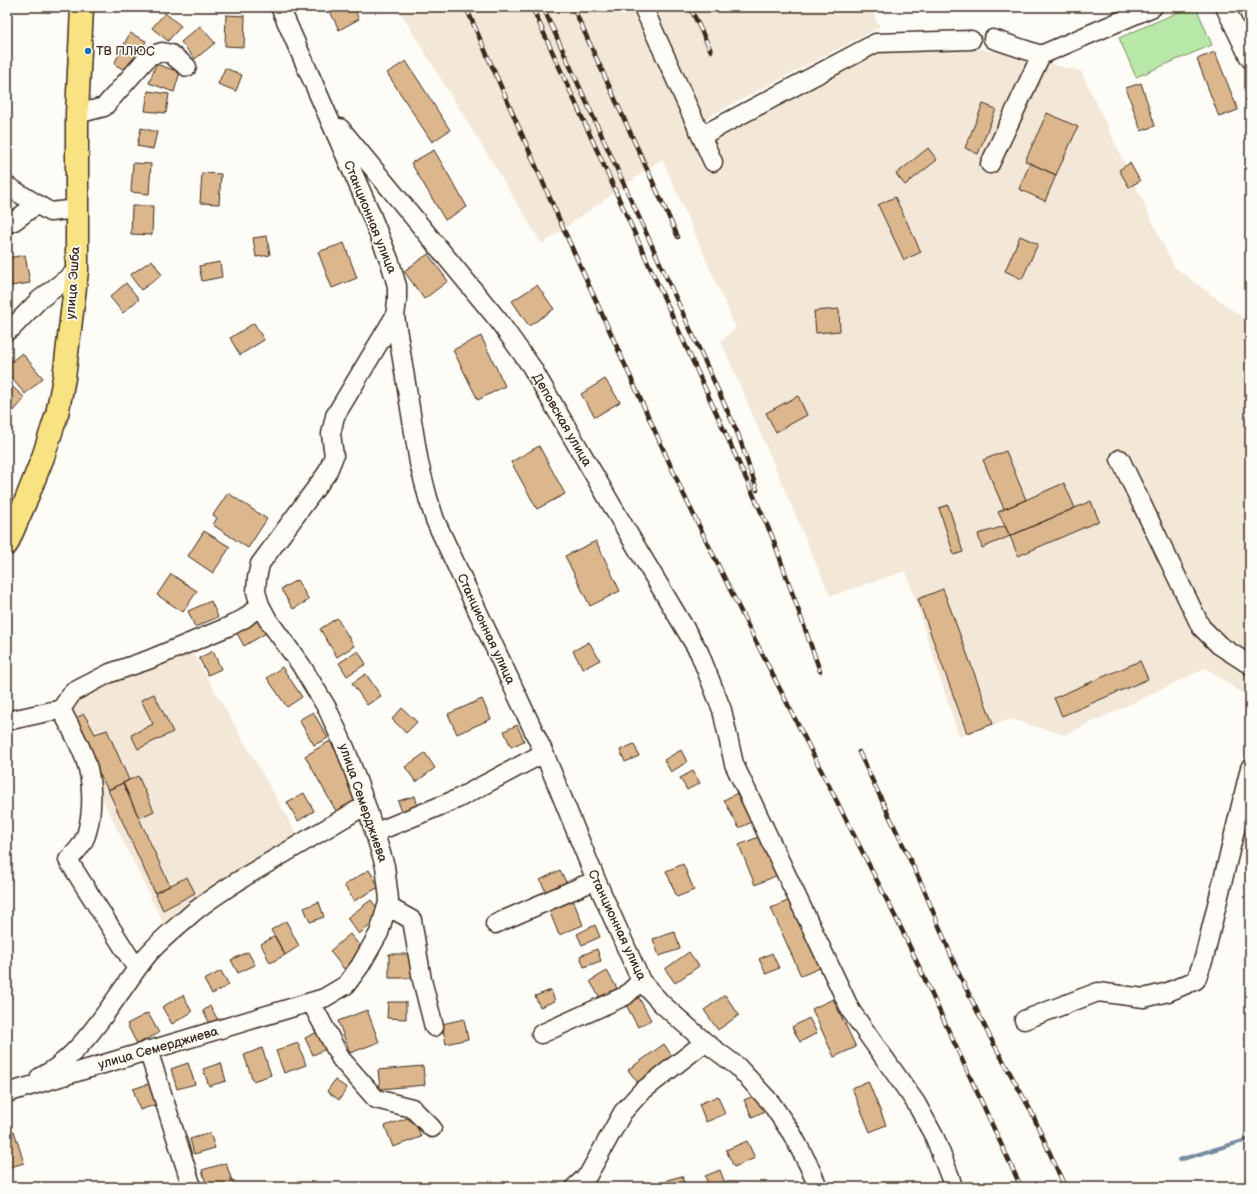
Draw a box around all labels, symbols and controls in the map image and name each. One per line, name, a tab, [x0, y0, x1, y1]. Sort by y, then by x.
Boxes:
place label: ТВ ПЛЮС	[96, 43, 155, 59]
marker: ТВ ПЛЮС	[83, 46, 93, 56]
street label: Станционная улица	[340, 158, 400, 276]
street label: улица Эшба	[62, 246, 84, 320]
street label: Деповская улица	[529, 371, 595, 470]
street label: Станционная улица	[453, 571, 519, 687]
street label: улица Семерджиева	[335, 742, 391, 865]
street label: Станционная улица	[584, 867, 650, 983]
street label: улица Семерджиева	[96, 1023, 220, 1073]

